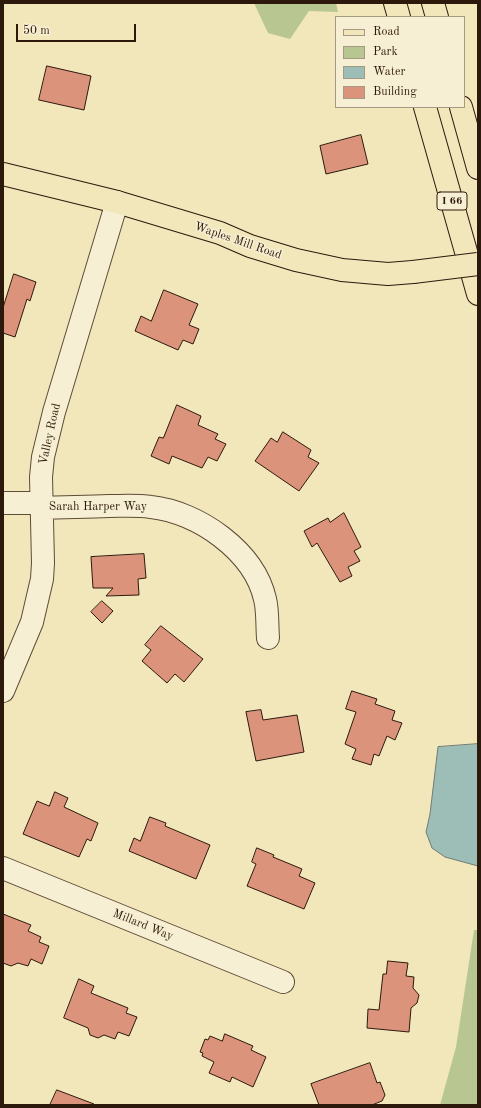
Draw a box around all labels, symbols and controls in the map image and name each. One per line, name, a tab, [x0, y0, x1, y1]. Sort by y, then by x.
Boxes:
scale bar	[18, 16, 138, 42]
legend	[335, 16, 465, 108]
text: 50 m	[23, 25, 50, 37]
text: Road	[373, 26, 400, 38]
text: Park	[373, 46, 398, 58]
text: Water	[373, 66, 405, 78]
text: Building	[373, 86, 417, 98]
road number: I 66	[437, 192, 467, 210]
street label: Waples Mill Road	[193, 219, 283, 263]
street label: Valley Road	[36, 402, 64, 466]
street label: Sarah Harper Way	[49, 500, 147, 514]
street label: Millard Way	[111, 906, 175, 944]

